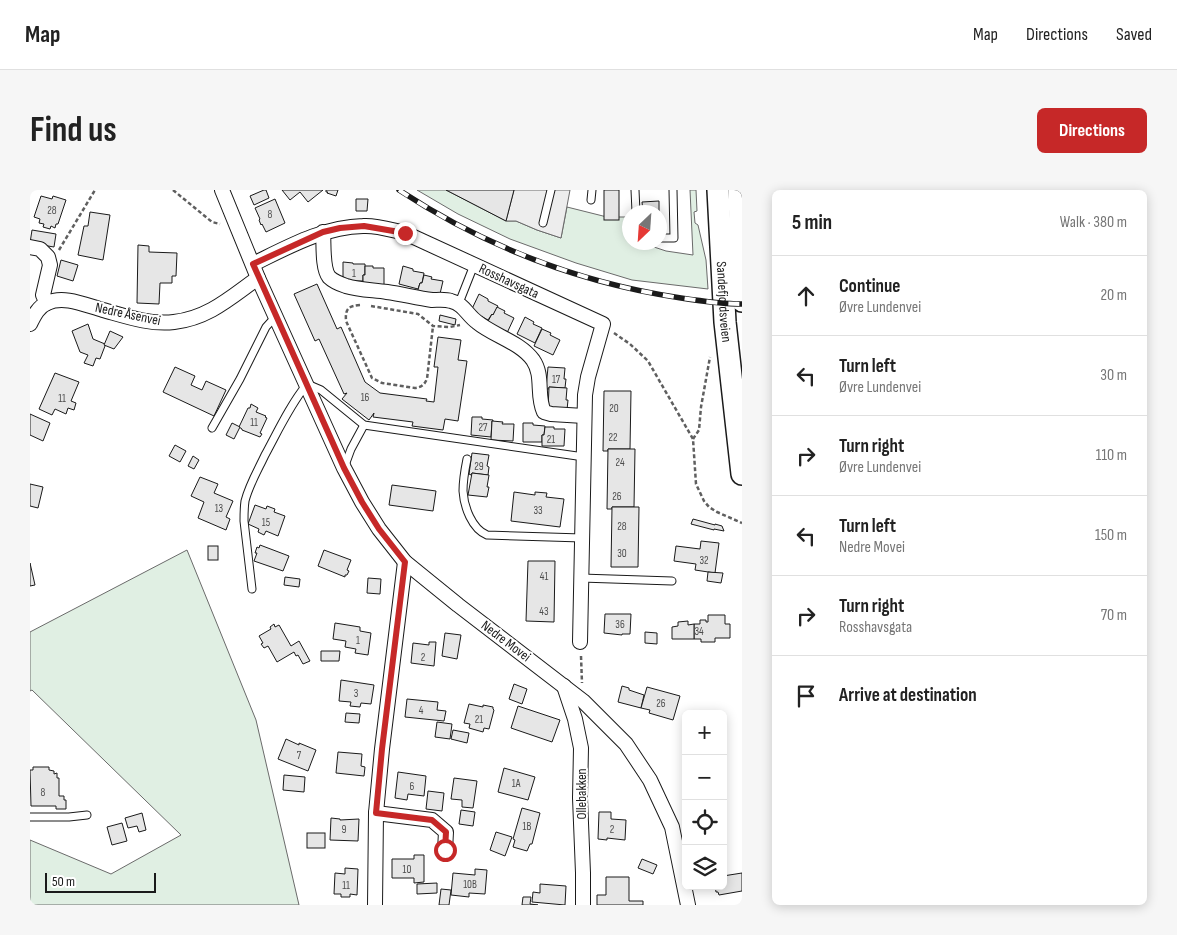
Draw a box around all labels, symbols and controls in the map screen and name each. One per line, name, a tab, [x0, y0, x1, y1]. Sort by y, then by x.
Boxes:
text: Map	[25, 20, 60, 49]
text: Map	[973, 24, 998, 45]
text: Directions	[1026, 24, 1088, 45]
text: Saved	[1116, 24, 1152, 45]
button: Directions	[1037, 108, 1147, 153]
text: Find us	[30, 109, 117, 152]
house number: 28	[47, 204, 57, 217]
north arrow	[622, 205, 667, 250]
house number: 8	[268, 208, 273, 221]
text: 5 min	[792, 210, 832, 235]
text: Walk · 380 m	[1060, 213, 1127, 232]
route end	[394, 222, 417, 245]
street label: Rosshavsgata	[476, 260, 542, 302]
street label: Sandefjordsveien	[713, 261, 736, 343]
house number: 1	[352, 267, 356, 280]
text: Continue	[839, 275, 900, 298]
icon: ahead	[792, 282, 820, 310]
text: 20 m	[1100, 286, 1127, 305]
text: Øvre Lundenvei	[839, 298, 921, 317]
street label: Nedre Åsenvei	[94, 299, 162, 329]
text: Turn left	[839, 355, 896, 378]
icon: left	[792, 362, 820, 390]
text: 30 m	[1100, 366, 1127, 385]
house number: 17	[552, 373, 561, 386]
text: Øvre Lundenvei	[839, 378, 921, 397]
house number: 16	[361, 391, 370, 404]
house number: 11	[58, 392, 66, 405]
house number: 20	[609, 402, 619, 415]
house number: 11	[250, 416, 258, 429]
house number: 27	[479, 421, 488, 434]
house number: 22	[608, 431, 618, 444]
house number: 21	[547, 433, 555, 446]
text: Turn right	[839, 435, 904, 458]
icon: right	[792, 442, 820, 470]
text: 110 m	[1096, 446, 1127, 465]
house number: 24	[615, 456, 625, 469]
text: Øvre Lundenvei	[839, 458, 921, 477]
house number: 29	[474, 460, 484, 473]
house number: 26	[612, 490, 622, 503]
house number: 13	[215, 502, 224, 515]
house number: 33	[533, 504, 543, 517]
text: Turn left	[839, 515, 896, 538]
house number: 15	[262, 516, 270, 529]
house number: 28	[617, 520, 627, 533]
icon: left	[792, 522, 820, 550]
text: 150 m	[1095, 526, 1127, 545]
text: Nedre Movei	[839, 538, 905, 557]
house number: 30	[617, 547, 627, 560]
house number: 32	[699, 554, 709, 567]
house number: 41	[540, 570, 548, 583]
text: Turn right	[839, 595, 904, 618]
icon: right	[792, 602, 820, 630]
house number: 43	[539, 605, 549, 618]
text: 70 m	[1101, 606, 1127, 625]
street label: Nedre Movei	[478, 617, 534, 665]
house number: 36	[615, 618, 625, 631]
text: Rosshavsgata	[839, 618, 912, 637]
house number: 34	[694, 625, 704, 638]
house number: 1	[356, 634, 360, 647]
house number: 2	[421, 651, 426, 664]
icon: arrive	[792, 682, 820, 710]
text: Arrive at destination	[839, 684, 977, 707]
house number: 3	[354, 687, 359, 700]
house number: 26	[656, 697, 666, 710]
house number: 4	[419, 704, 424, 717]
map controls	[682, 710, 727, 890]
button: +	[682, 710, 727, 755]
house number: 21	[475, 713, 483, 726]
house number: 7	[297, 749, 302, 762]
button: −	[682, 755, 727, 800]
street label: Ollebakken	[573, 768, 590, 820]
house number: 1A	[512, 777, 521, 790]
house number: 6	[410, 780, 415, 793]
house number: 8	[41, 786, 46, 799]
button: locate	[682, 800, 727, 845]
house number: 1B	[523, 820, 532, 833]
house number: 9	[342, 823, 347, 836]
house number: 2	[610, 823, 615, 836]
route start	[434, 839, 457, 862]
button: layers	[682, 845, 727, 890]
house number: 10	[403, 863, 411, 876]
scale bar	[45, 870, 156, 893]
text: 50 m	[52, 873, 75, 890]
house number: 10B	[463, 878, 477, 891]
house number: 11	[342, 879, 350, 892]

